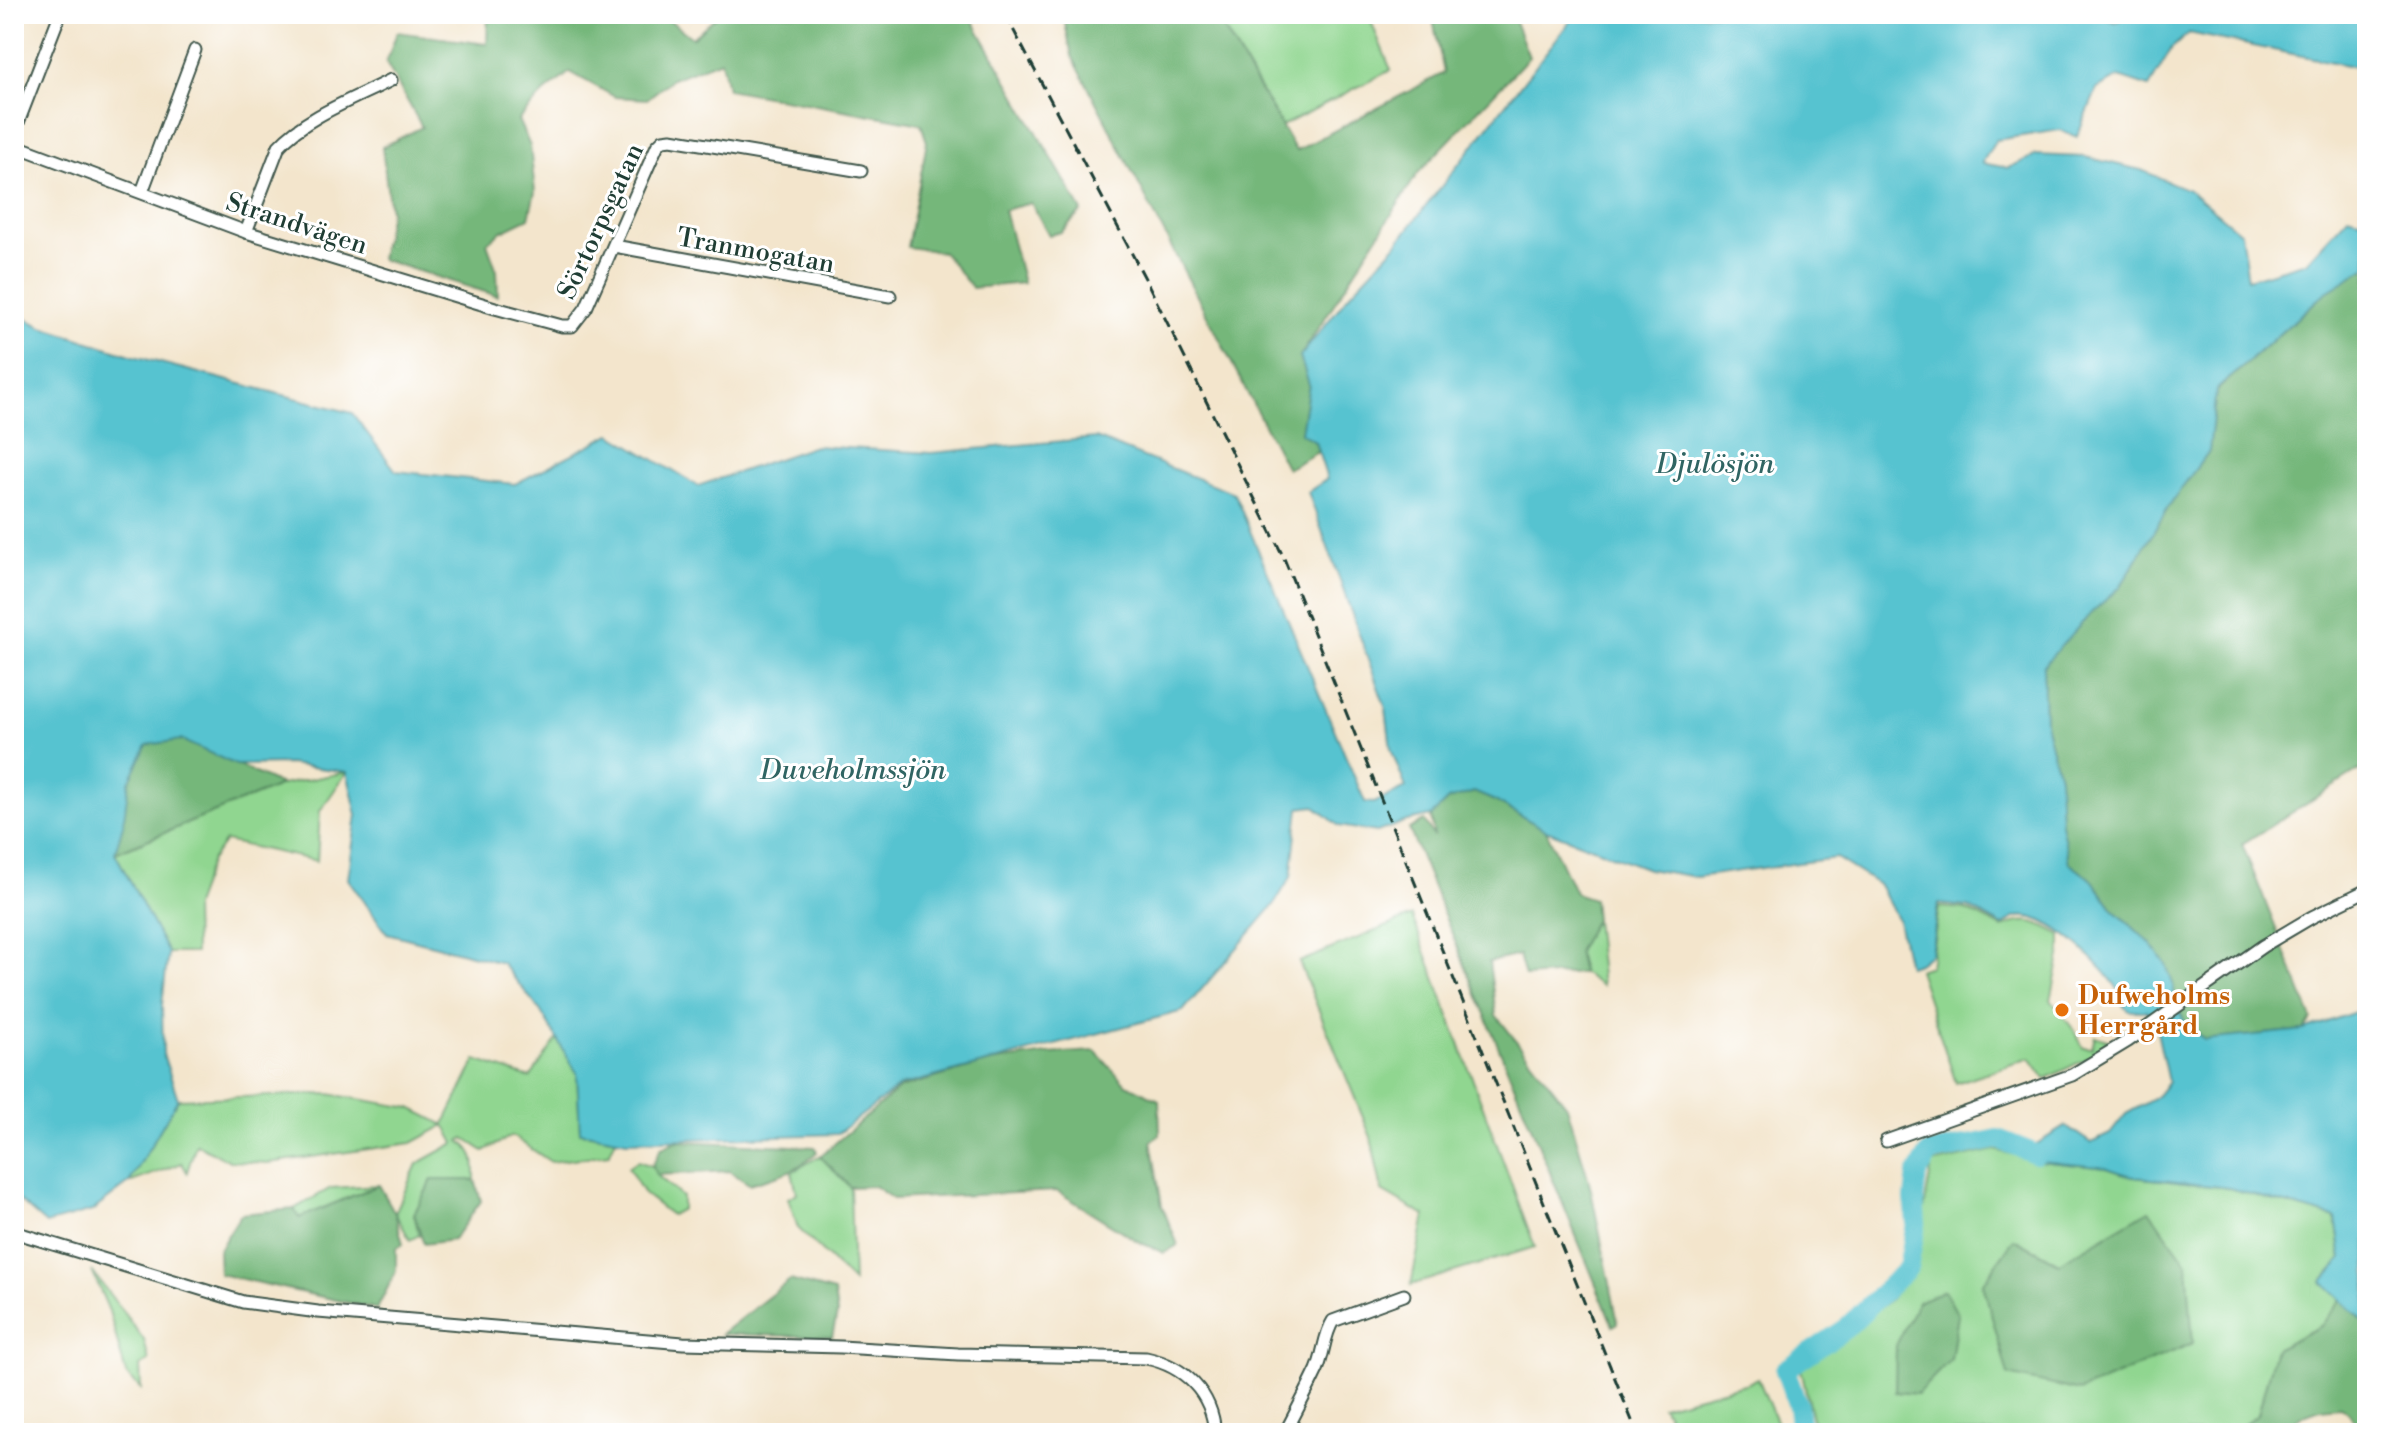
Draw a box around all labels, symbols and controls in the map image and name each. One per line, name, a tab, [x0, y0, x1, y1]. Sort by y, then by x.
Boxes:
street label: Sörtorpsgatan	[551, 138, 651, 304]
street label: Strandvägen	[222, 186, 371, 262]
street label: Tranmogatan	[675, 221, 837, 281]
water label: Djulösjön	[1655, 447, 1774, 482]
water label: Duveholmssjön	[759, 753, 946, 788]
place label: Dufweholms Herrgård	[2078, 980, 2230, 1042]
marker: Dufweholms Herrgård	[2053, 1001, 2071, 1019]

